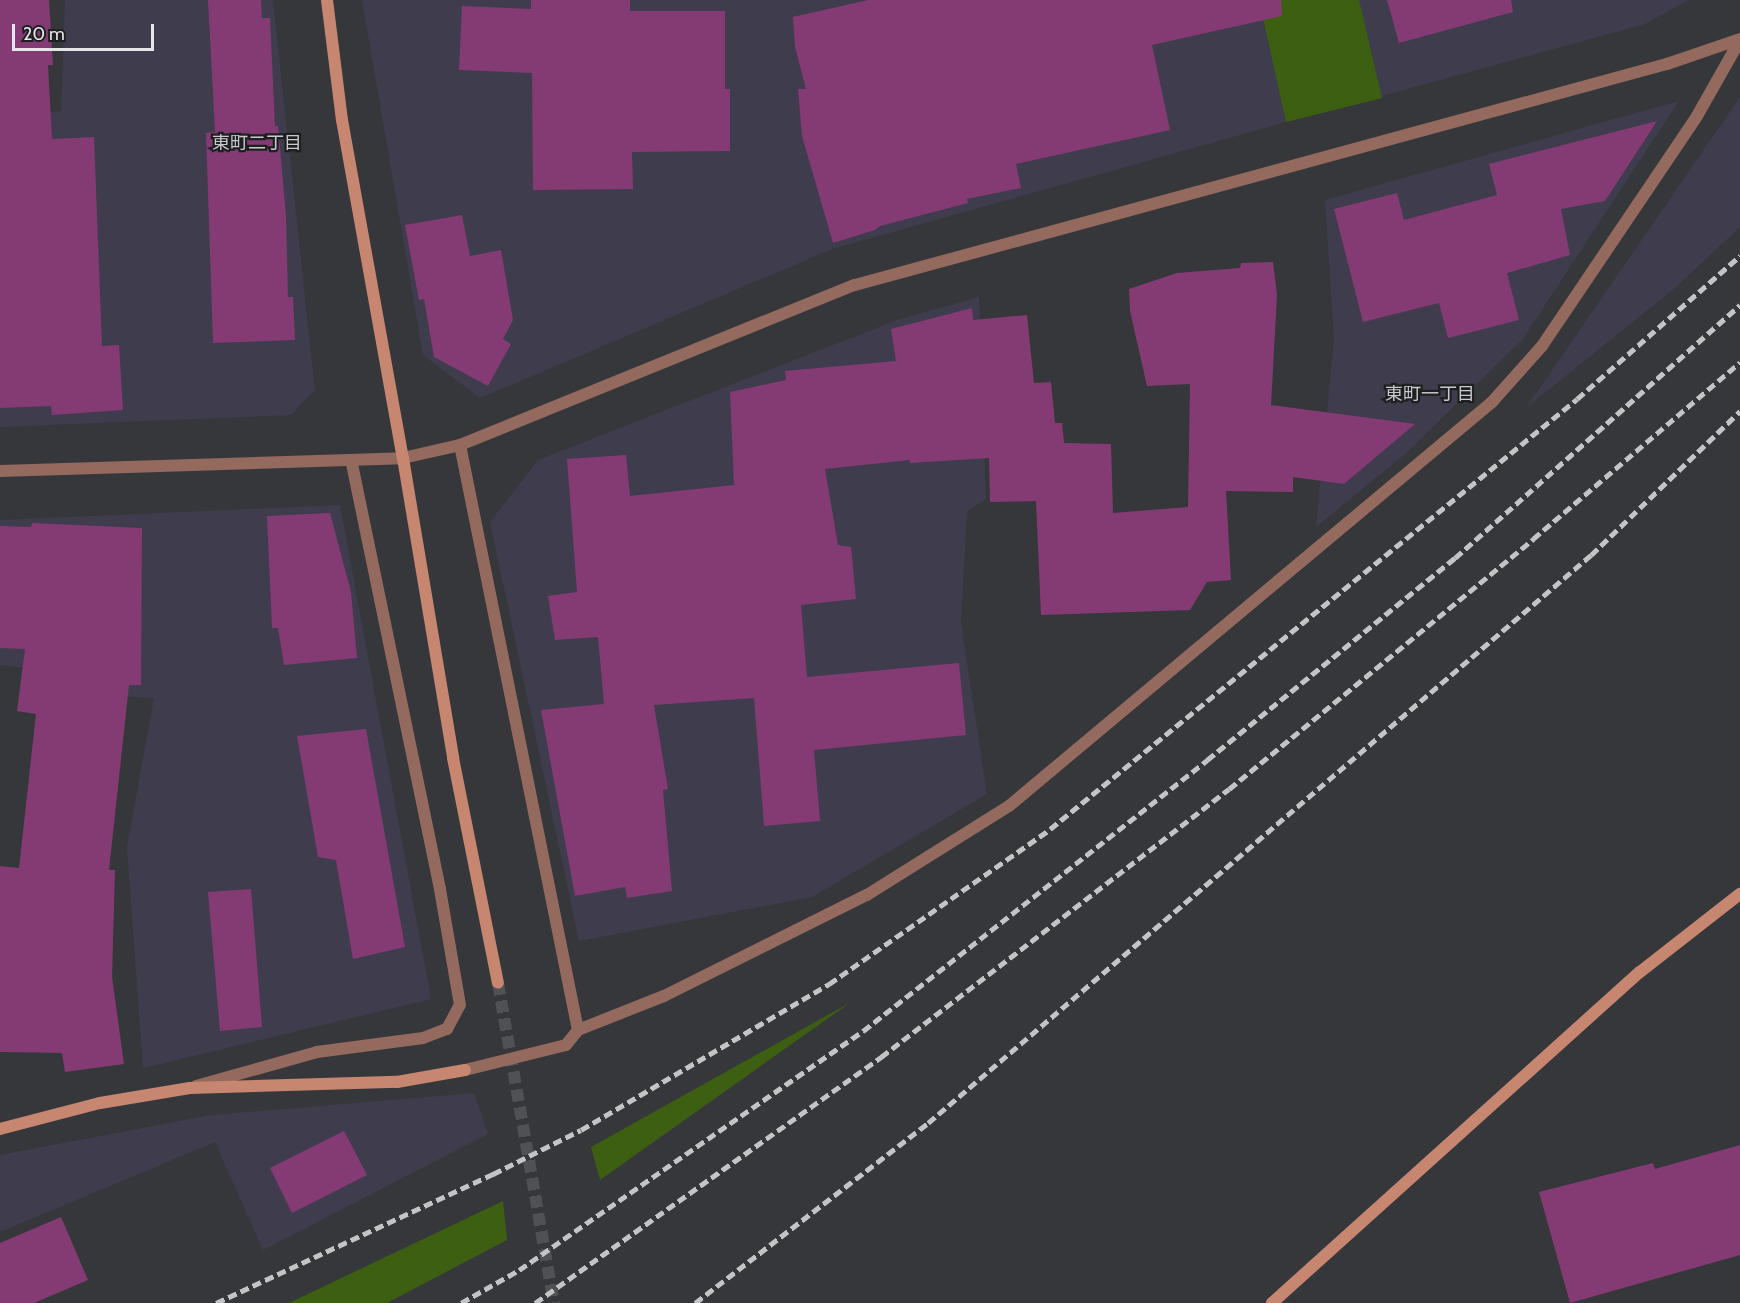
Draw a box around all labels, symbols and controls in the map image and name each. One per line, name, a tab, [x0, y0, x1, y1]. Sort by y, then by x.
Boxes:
scale bar	[15, 12, 158, 50]
text: 20 m	[23, 23, 65, 45]
district label: 東町二丁目	[212, 132, 302, 154]
district label: 東町一丁目	[1385, 383, 1475, 405]

